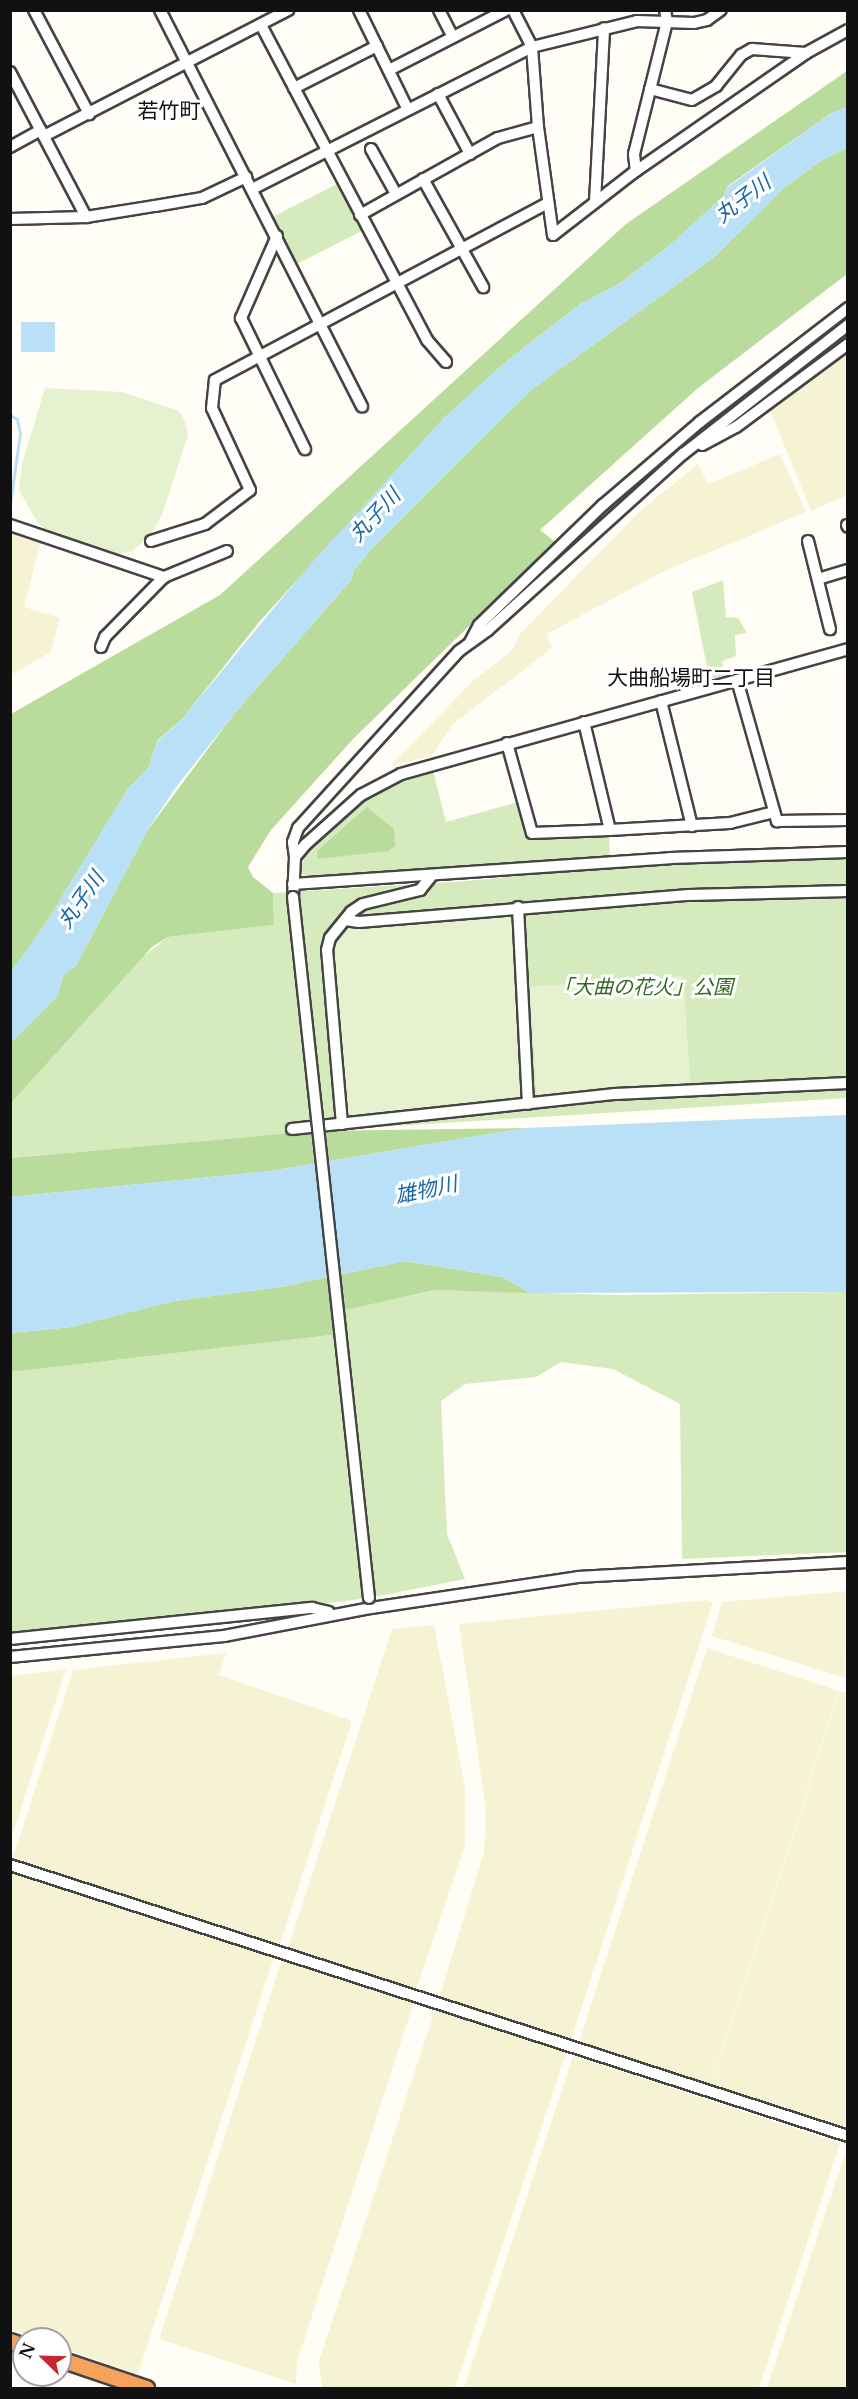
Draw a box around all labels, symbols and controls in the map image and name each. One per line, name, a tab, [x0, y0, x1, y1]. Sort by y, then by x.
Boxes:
district label: 若竹町	[138, 98, 200, 124]
water label: 丸子川	[710, 170, 776, 228]
water label: 丸子川	[344, 483, 406, 547]
district label: 大曲船場町二丁目	[607, 665, 775, 691]
water label: 丸子川	[53, 867, 109, 933]
park label: 「大曲の花火」公園	[553, 975, 733, 999]
water label: 雄物川	[393, 1171, 459, 1209]
north arrow	[12, 2327, 72, 2387]
text: N	[15, 2340, 39, 2362]

